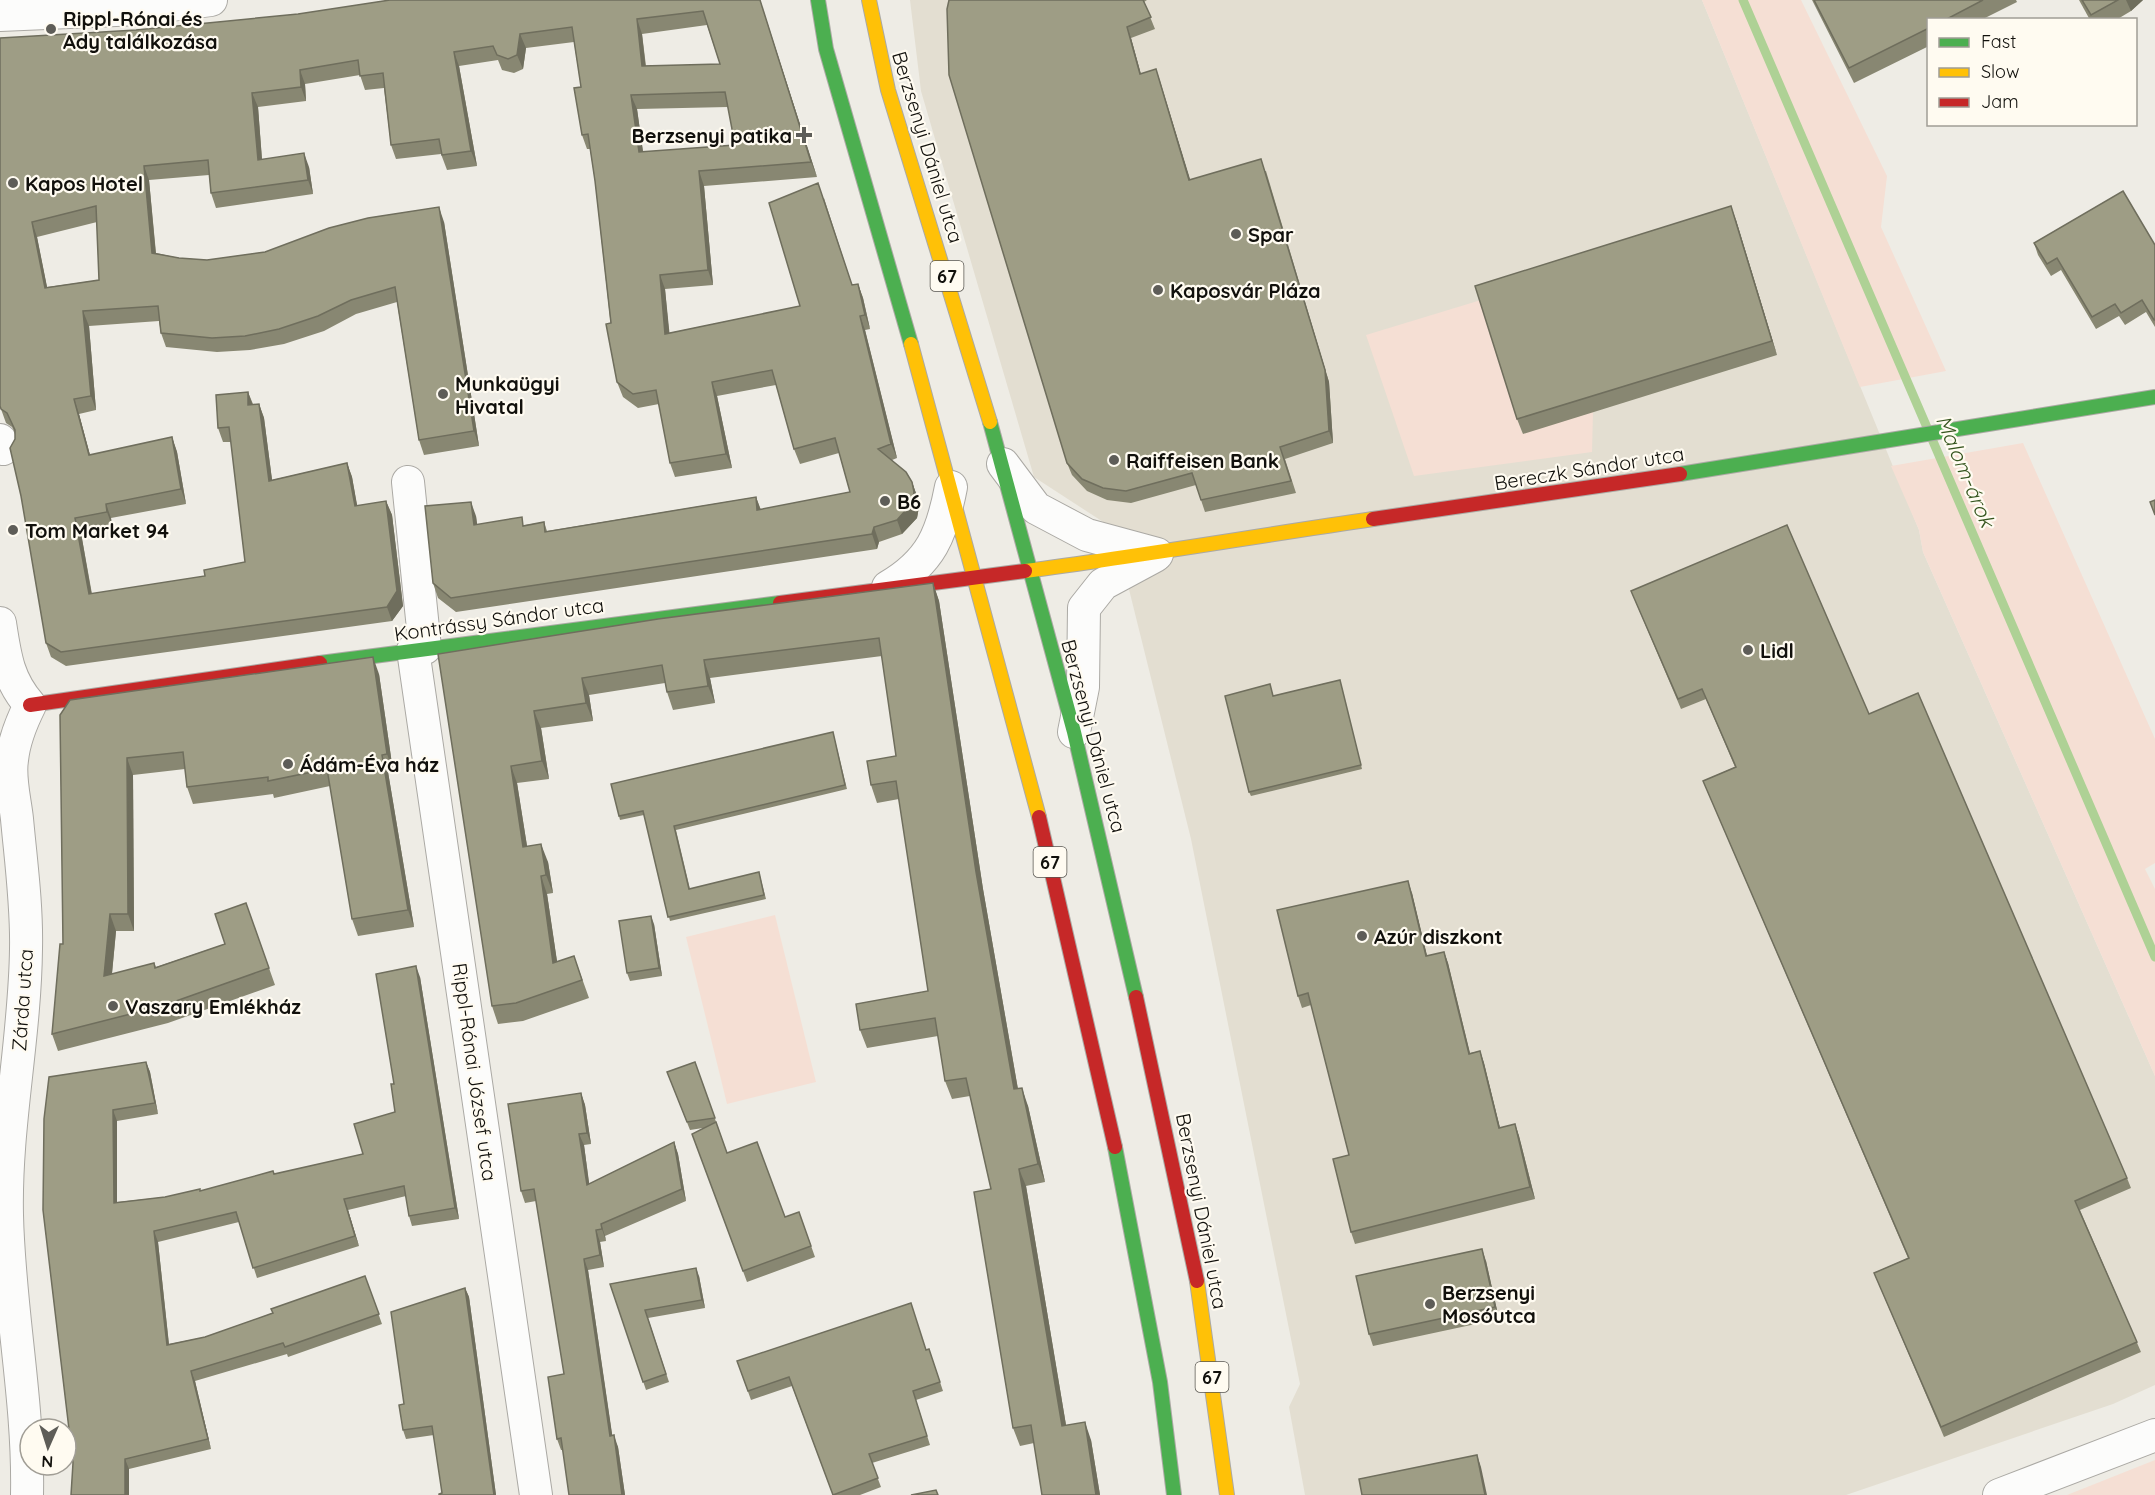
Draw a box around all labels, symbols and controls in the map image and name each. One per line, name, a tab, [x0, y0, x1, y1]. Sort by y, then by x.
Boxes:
place label: Rippl-Rónai és Ady találkozása	[63, 6, 218, 54]
legend	[1927, 18, 2137, 126]
marker: Rippl-Rónai és Ady találkozása	[44, 22, 58, 36]
text: Fast	[1981, 30, 2016, 53]
street label: Berzsenyi Dániel utca	[887, 48, 969, 246]
text: Slow	[1981, 60, 2019, 83]
text: Jam	[1981, 90, 2019, 113]
place label: Berzsenyi patika	[632, 123, 792, 148]
marker: Berzsenyi patika	[797, 128, 811, 142]
place label: Kapos Hotel	[25, 171, 143, 196]
marker: Kapos Hotel	[6, 176, 20, 190]
place label: Spar	[1248, 222, 1294, 247]
marker: Spar	[1229, 227, 1243, 241]
road number: 67	[930, 261, 964, 291]
place label: Kaposvár Pláza	[1170, 278, 1321, 303]
marker: Kaposvár Pláza	[1151, 283, 1165, 297]
place label: Munkaügyi Hivatal	[455, 371, 559, 419]
marker: Munkaügyi Hivatal	[436, 387, 450, 401]
water label: Malom-árok	[1931, 411, 2002, 532]
street label: Bereczk Sándor utca	[1492, 441, 1686, 495]
place label: Raiffeisen Bank	[1126, 448, 1279, 473]
marker: Raiffeisen Bank	[1107, 453, 1121, 467]
place label: B6	[897, 489, 921, 514]
marker: B6	[878, 494, 892, 508]
place label: Tom Market 94	[25, 518, 169, 543]
marker: Tom Market 94	[6, 523, 20, 537]
street label: Kontrássy Sándor utca	[393, 592, 605, 646]
street label: Berzsenyi Dániel utca	[1056, 637, 1132, 835]
place label: Lidl	[1760, 638, 1794, 663]
marker: Lidl	[1741, 643, 1755, 657]
place label: Ádám-Éva ház	[300, 752, 439, 777]
marker: Ádám-Éva ház	[281, 757, 295, 771]
road number: 67	[1034, 847, 1066, 877]
place label: Azúr diszkont	[1374, 924, 1503, 949]
marker: Azúr diszkont	[1355, 929, 1369, 943]
street label: Zárda utca	[6, 948, 38, 1052]
street label: Rippl-Rónai József utca	[447, 961, 503, 1183]
place label: Vaszary Emlékház	[125, 994, 301, 1019]
marker: Vaszary Emlékház	[106, 999, 120, 1013]
street label: Berzsenyi Dániel utca	[1171, 1111, 1233, 1311]
place label: Berzsenyi Mosóutca	[1442, 1280, 1536, 1328]
marker: Berzsenyi Mosóutca	[1423, 1297, 1437, 1311]
road number: 67	[1196, 1362, 1228, 1392]
north arrow	[18, 1417, 78, 1477]
text: N	[41, 1452, 54, 1472]

